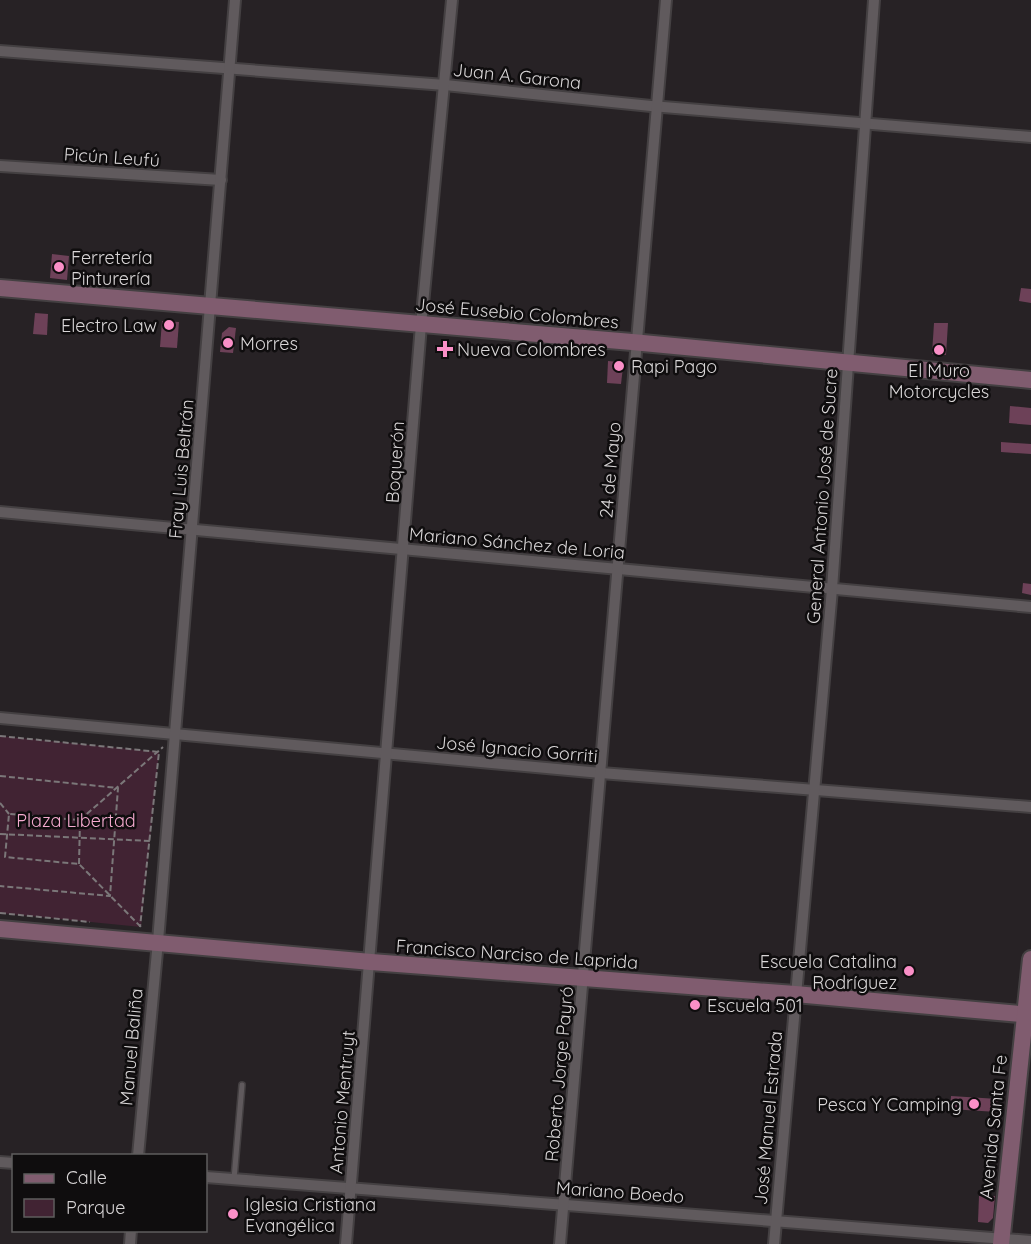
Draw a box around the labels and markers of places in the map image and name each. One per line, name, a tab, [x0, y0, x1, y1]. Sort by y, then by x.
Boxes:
place label: Ferretería Pinturería	[71, 246, 153, 290]
marker: Ferretería Pinturería	[52, 260, 66, 274]
place label: Electro Law	[61, 314, 157, 337]
marker: Electro Law	[162, 318, 176, 332]
place label: Morres	[240, 332, 298, 355]
marker: Morres	[221, 336, 235, 350]
place label: Nueva Colombres	[457, 338, 606, 361]
marker: Nueva Colombres	[438, 342, 452, 356]
marker: El Muro Motorcycles	[932, 343, 946, 357]
place label: Rapi Pago	[631, 355, 717, 378]
marker: Rapi Pago	[612, 359, 626, 373]
place label: El Muro Motorcycles	[889, 359, 989, 403]
place label: Escuela Catalina Rodríguez	[760, 950, 897, 994]
marker: Escuela Catalina Rodríguez	[902, 964, 916, 978]
place label: Escuela 501	[707, 994, 803, 1017]
marker: Escuela 501	[688, 998, 702, 1012]
place label: Pesca Y Camping	[817, 1093, 962, 1116]
marker: Pesca Y Camping	[967, 1097, 981, 1111]
place label: Iglesia Cristiana Evangélica	[245, 1193, 376, 1237]
marker: Iglesia Cristiana Evangélica	[226, 1207, 240, 1221]

